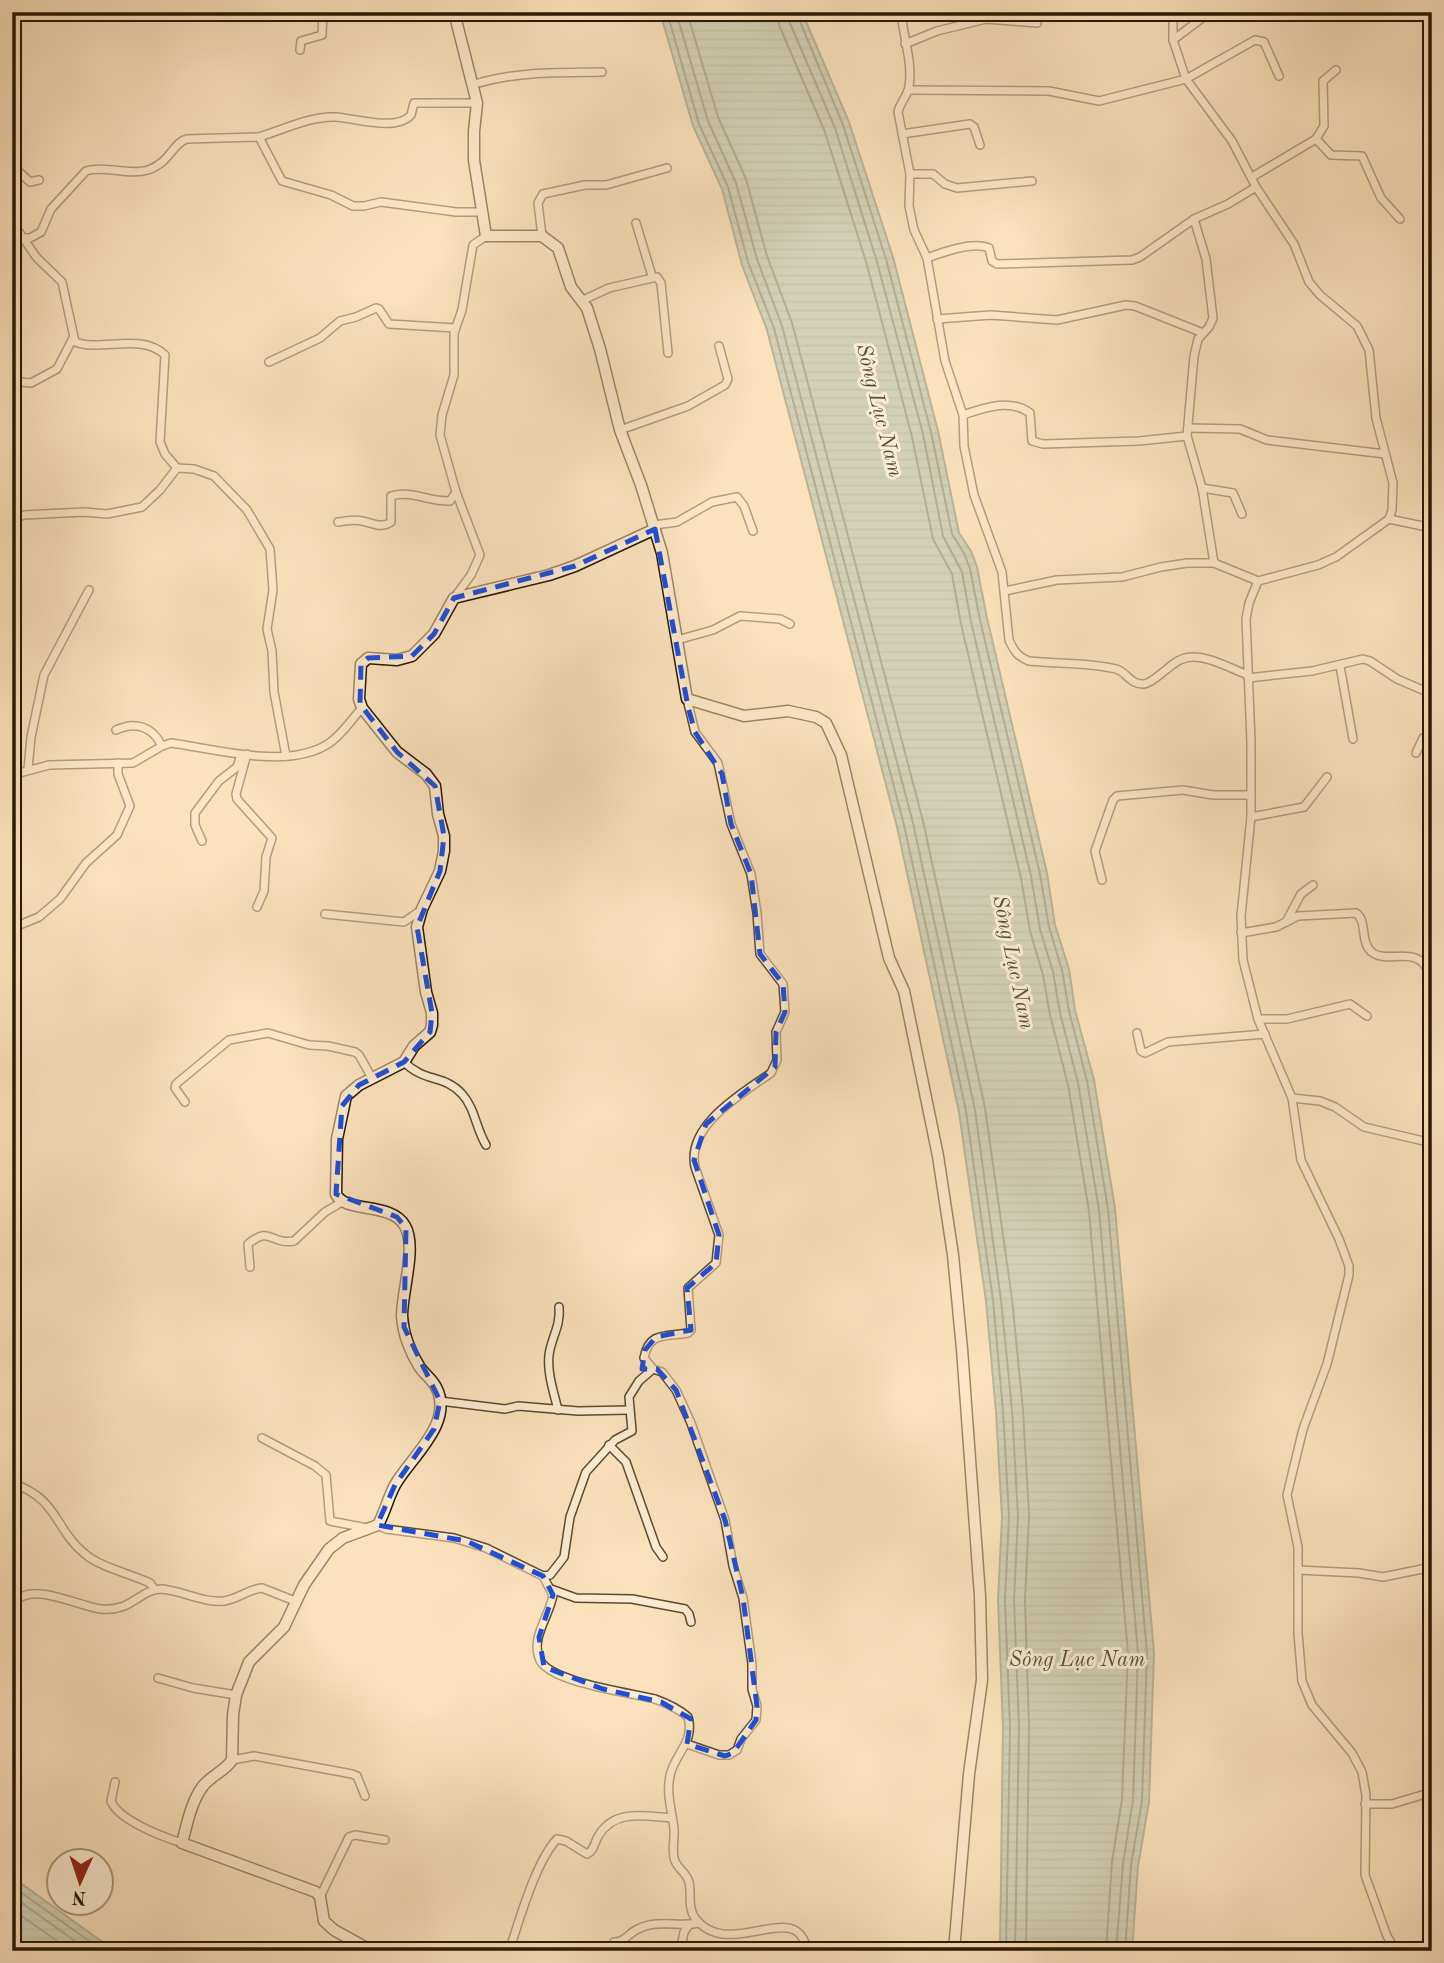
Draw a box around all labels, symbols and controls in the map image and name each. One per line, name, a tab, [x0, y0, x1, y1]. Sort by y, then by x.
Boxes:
water label: Sông Lục Nam	[852, 342, 905, 479]
water label: Sông Lục Nam	[988, 893, 1037, 1031]
water label: Sông Lục Nam	[1009, 1650, 1145, 1671]
north arrow	[46, 1848, 116, 1918]
text: N	[71, 1887, 87, 1906]

